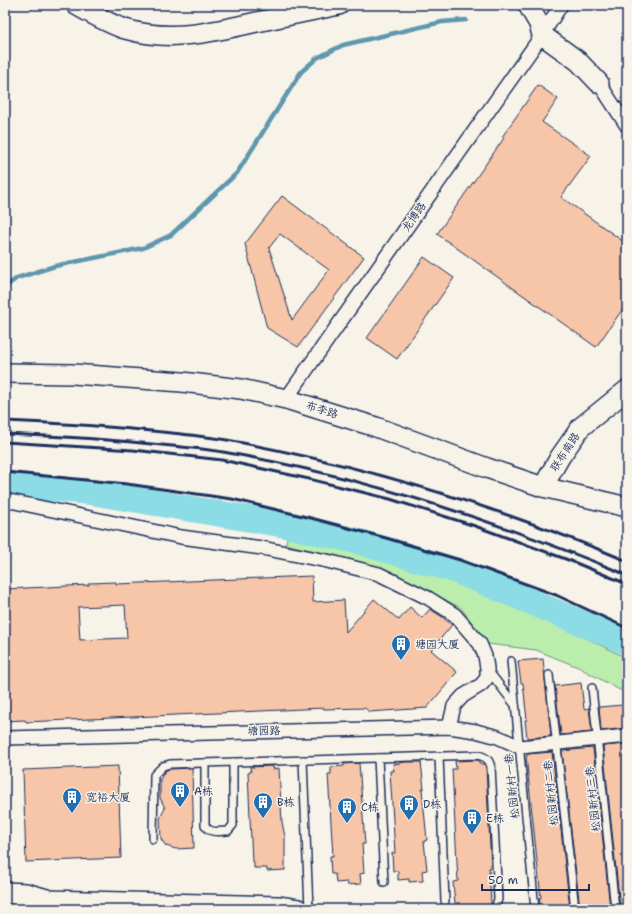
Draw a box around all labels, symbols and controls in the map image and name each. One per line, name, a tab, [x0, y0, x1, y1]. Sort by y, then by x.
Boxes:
street label: 龙博路	[398, 199, 430, 235]
street label: 布李路	[304, 398, 340, 422]
street label: 联布南路	[547, 429, 583, 475]
building icon: 塘园大厦	[390, 633, 412, 661]
place label: 塘园大厦	[415, 637, 459, 652]
street label: 塘园路	[247, 723, 281, 739]
street label: 松园新村一巷	[501, 752, 523, 820]
street label: 松园新村二巷	[540, 759, 562, 827]
street label: 松园新村三巷	[582, 765, 604, 833]
building icon: A栋	[169, 780, 191, 808]
place label: A栋	[194, 784, 213, 799]
building icon: 宽裕大厦	[61, 786, 83, 814]
place label: 宽裕大厦	[86, 790, 130, 805]
building icon: B栋	[252, 791, 274, 819]
building icon: D栋	[398, 793, 420, 821]
place label: B栋	[277, 795, 295, 810]
building icon: C栋	[336, 796, 358, 824]
place label: D栋	[423, 797, 441, 812]
place label: C栋	[361, 800, 379, 815]
building icon: E栋	[461, 807, 483, 835]
place label: E栋	[486, 811, 504, 826]
scale bar	[482, 866, 589, 892]
text: 50 m	[488, 872, 518, 888]

